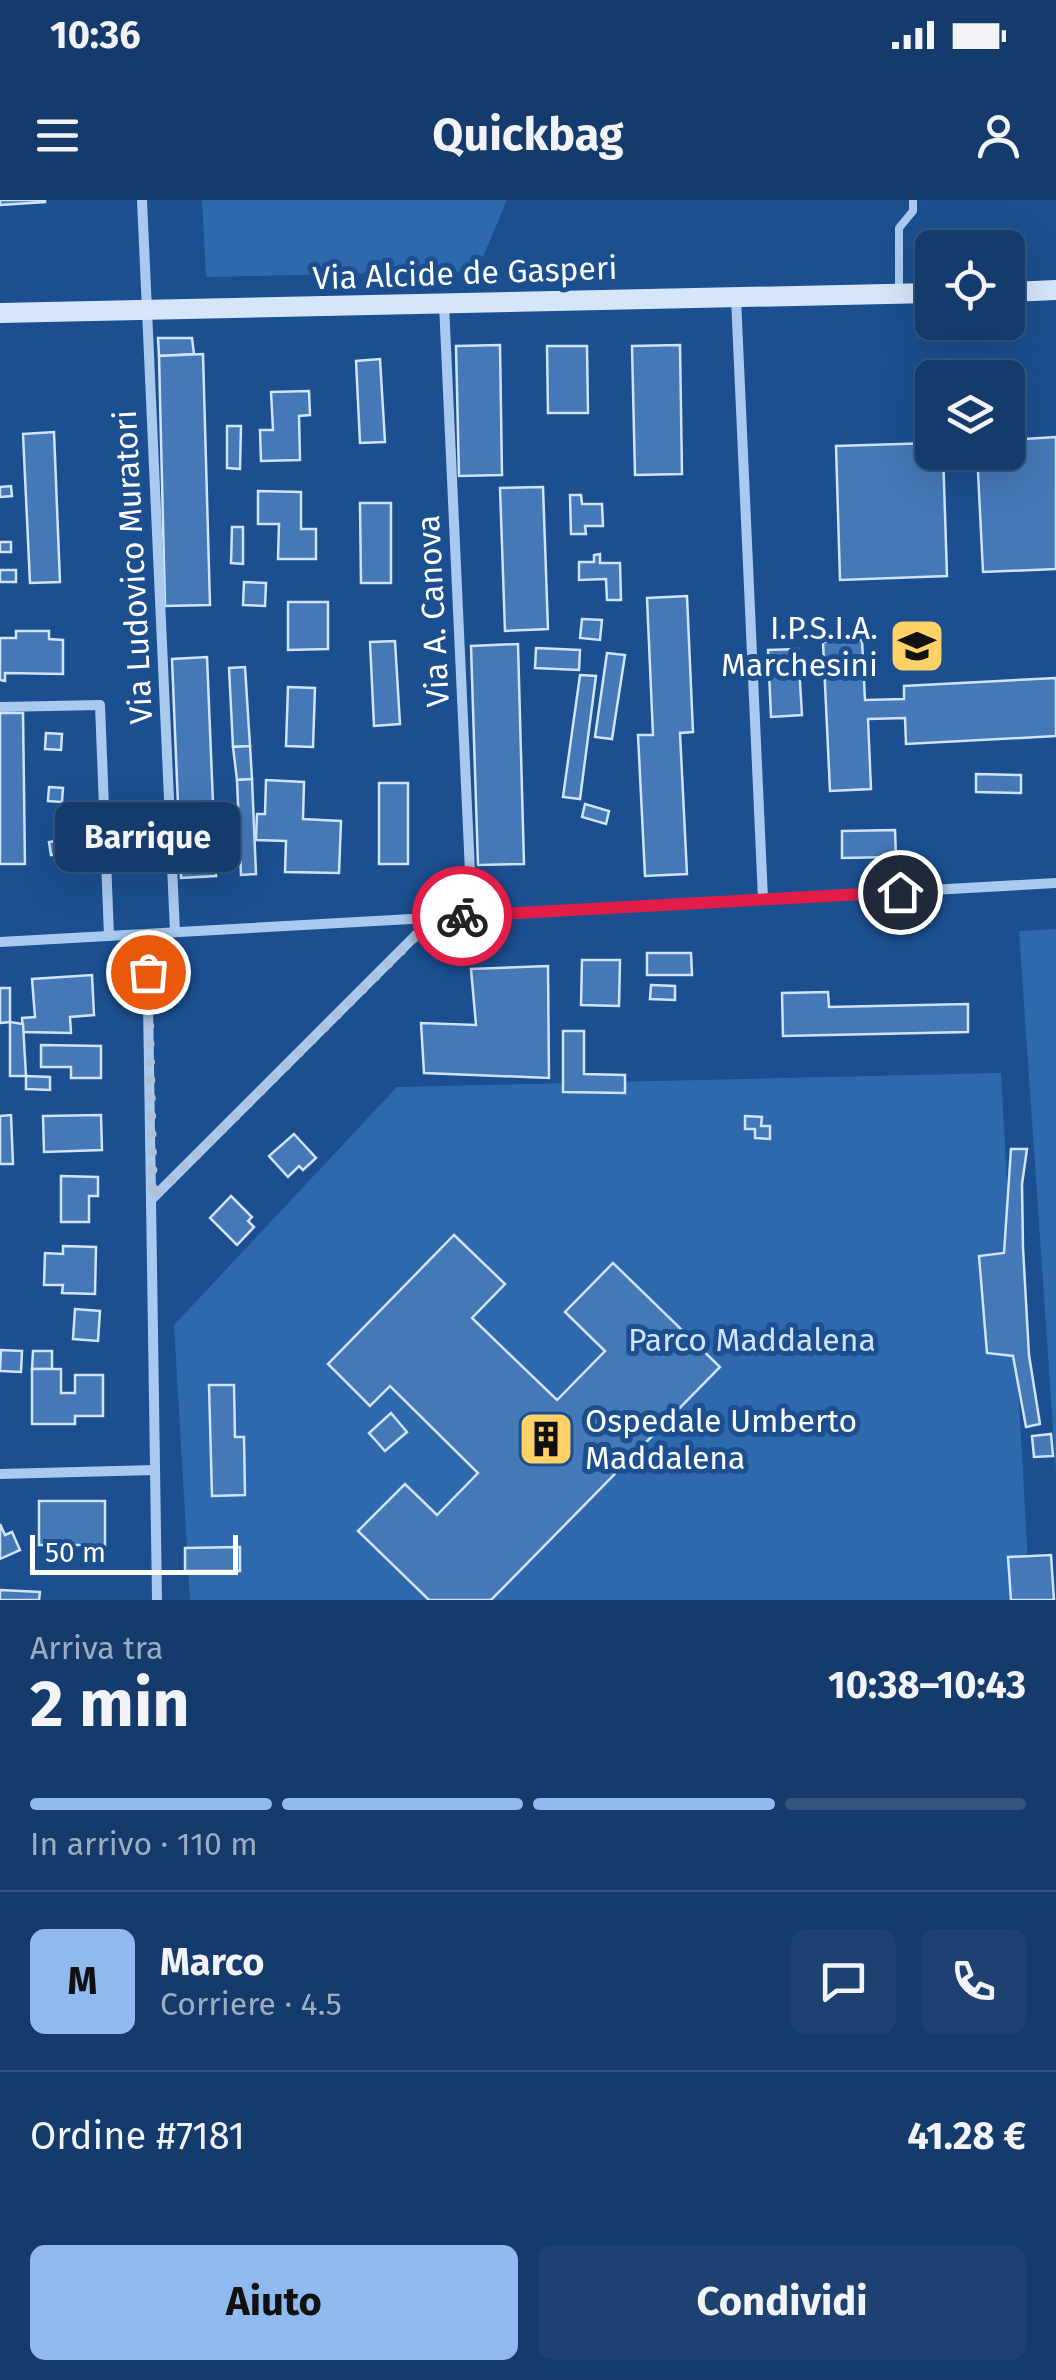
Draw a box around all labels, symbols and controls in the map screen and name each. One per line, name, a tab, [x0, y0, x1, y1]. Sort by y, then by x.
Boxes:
text: 10:36	[50, 12, 141, 58]
icon: menu	[30, 108, 85, 163]
text: Quickbag	[432, 108, 624, 162]
icon: person	[971, 108, 1026, 163]
map controls	[915, 230, 1025, 470]
button: locate	[915, 230, 1025, 340]
street label: Via Alcide de Gasperi	[312, 249, 618, 297]
button: layers	[915, 360, 1025, 470]
street label: Via Ludovico Muratori	[106, 409, 160, 725]
street label: Via A. Canova	[409, 514, 457, 708]
place label: I.P.S.I.A. Marchesini	[721, 609, 878, 684]
school or university icon: I.P.S.I.A. Marchesini	[887, 616, 947, 676]
callout: Barrique	[56, 802, 240, 872]
text: Barrique	[84, 818, 211, 856]
pin	[858, 850, 943, 935]
icon: home	[873, 865, 928, 920]
courier	[412, 866, 512, 966]
icon: bike	[435, 889, 490, 944]
pin	[106, 930, 191, 1015]
icon: bag	[121, 945, 176, 1000]
park label: Parco Maddalena	[628, 1321, 876, 1359]
place label: Ospedale Umberto Maddalena	[585, 1402, 857, 1477]
building icon: Ospedale Umberto Maddalena	[516, 1409, 576, 1469]
scale bar	[30, 1530, 238, 1574]
text: 50 m	[45, 1536, 106, 1569]
text: Arriva tra	[30, 1629, 163, 1667]
text: 10:38–10:43	[828, 1662, 1026, 1708]
text: 2 min	[30, 1665, 190, 1743]
text: In arrivo · 110 m	[30, 1825, 258, 1863]
button: chat	[791, 1929, 896, 2034]
button: phone	[921, 1929, 1026, 2034]
text: Marco	[160, 1939, 264, 1985]
text: M	[68, 1958, 97, 2004]
text: Corriere · 4.5	[160, 1985, 342, 2023]
text: Ordine #7181	[30, 2113, 245, 2159]
text: 41.28 €	[907, 2113, 1026, 2159]
button: Aiuto	[30, 2245, 518, 2360]
button: Condividi	[538, 2245, 1026, 2360]

